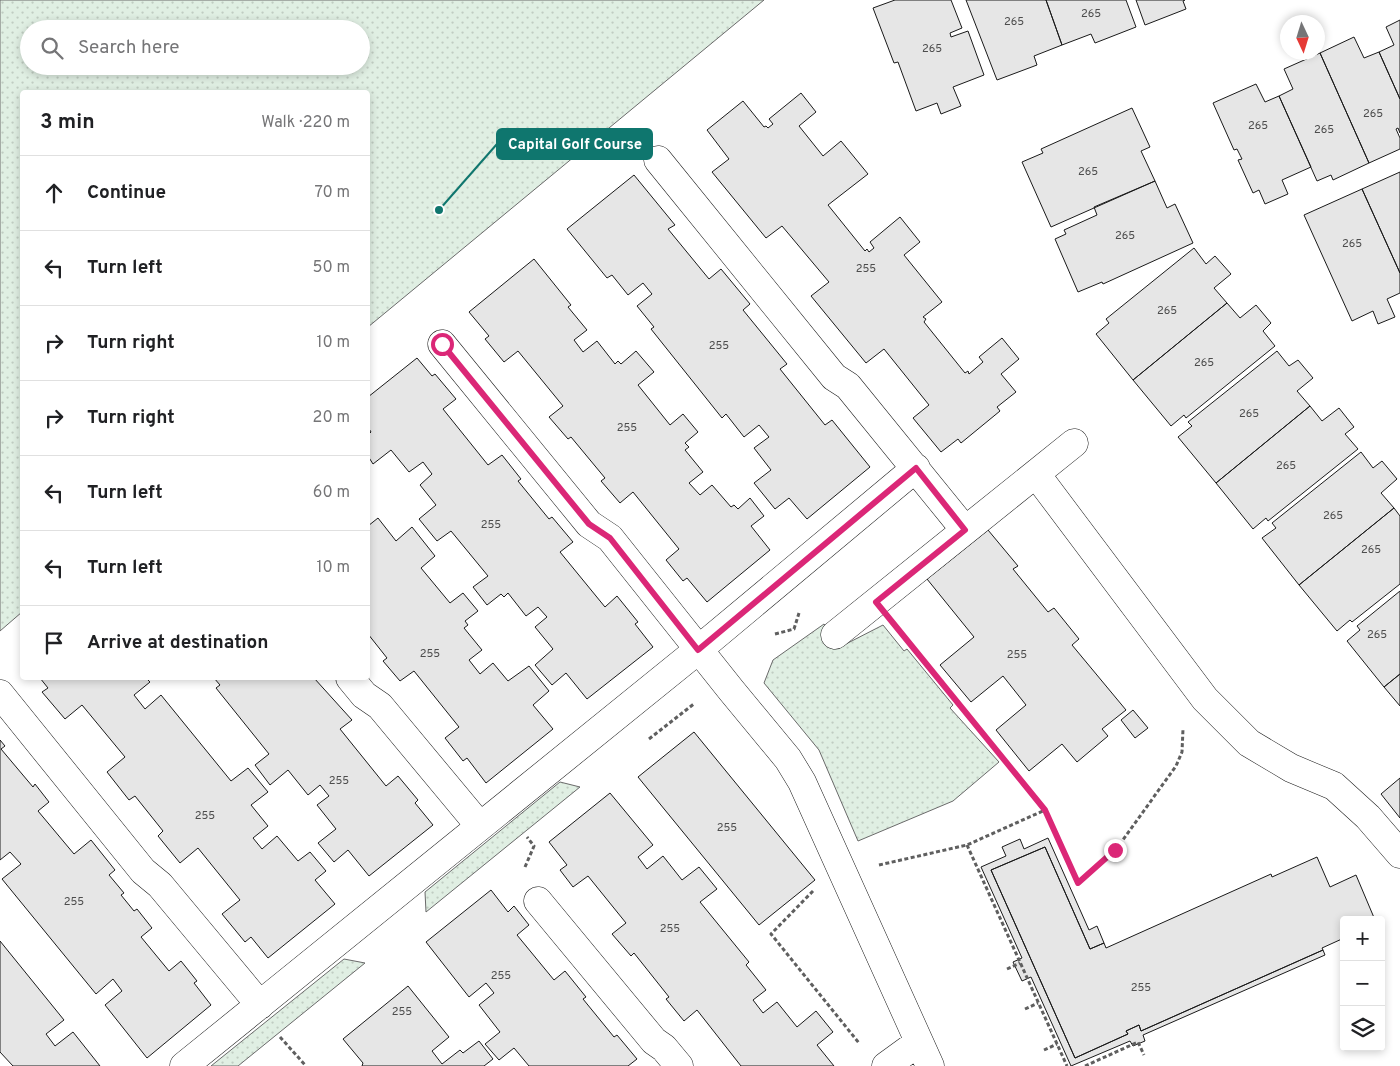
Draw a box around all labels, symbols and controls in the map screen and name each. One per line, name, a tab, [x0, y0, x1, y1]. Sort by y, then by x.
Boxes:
house number: 265	[1081, 7, 1101, 21]
house number: 265	[1004, 15, 1024, 29]
north arrow	[1280, 15, 1325, 60]
search box	[20, 20, 370, 75]
icon: search	[38, 34, 66, 62]
text: Search here	[78, 36, 180, 60]
house number: 265	[922, 42, 942, 56]
house number: 265	[1363, 107, 1383, 121]
text: 3 min	[40, 109, 95, 136]
text: Walk · 220 m	[261, 113, 350, 133]
house number: 265	[1248, 119, 1268, 133]
house number: 265	[1314, 123, 1334, 137]
callout: Capital Golf Course	[497, 129, 652, 159]
text: Capital Golf Course	[508, 136, 642, 155]
house number: 265	[1078, 165, 1098, 179]
icon: ahead	[40, 179, 68, 207]
text: Continue	[87, 181, 166, 205]
text: 70 m	[315, 183, 350, 203]
house number: 265	[1115, 229, 1135, 243]
house number: 265	[1342, 237, 1362, 251]
icon: left	[40, 254, 68, 282]
text: Turn left	[87, 256, 163, 280]
text: 50 m	[313, 258, 350, 278]
house number: 255	[856, 262, 876, 276]
house number: 265	[1157, 304, 1177, 318]
icon: right	[40, 329, 68, 357]
text: Turn right	[87, 331, 175, 355]
text: 10 m	[316, 333, 350, 353]
route start	[431, 333, 454, 356]
house number: 255	[709, 339, 729, 353]
house number: 265	[1194, 356, 1214, 370]
icon: right	[40, 404, 68, 432]
text: Turn right	[87, 406, 175, 430]
house number: 265	[1239, 407, 1259, 421]
text: 20 m	[313, 408, 350, 428]
house number: 255	[617, 421, 637, 435]
house number: 265	[1276, 459, 1296, 473]
icon: left	[40, 479, 68, 507]
text: Turn left	[87, 481, 163, 505]
text: 60 m	[313, 483, 350, 503]
house number: 265	[1323, 509, 1343, 523]
house number: 255	[481, 518, 501, 532]
house number: 265	[1361, 543, 1381, 557]
icon: left	[40, 554, 68, 582]
text: Turn left	[87, 556, 163, 580]
text: 10 m	[316, 558, 350, 578]
house number: 265	[1367, 628, 1387, 642]
icon: arrive	[40, 629, 68, 657]
text: Arrive at destination	[87, 631, 268, 655]
house number: 255	[420, 647, 440, 661]
house number: 255	[1007, 648, 1027, 662]
house number: 255	[329, 774, 349, 788]
house number: 255	[195, 809, 215, 823]
house number: 255	[717, 821, 737, 835]
route end	[1104, 839, 1127, 862]
house number: 255	[64, 895, 84, 909]
map controls	[1340, 916, 1385, 1051]
button: +	[1340, 916, 1385, 961]
house number: 255	[660, 922, 680, 936]
button: −	[1340, 961, 1385, 1006]
house number: 255	[491, 969, 511, 983]
house number: 255	[1131, 981, 1151, 995]
house number: 255	[392, 1005, 412, 1019]
button: layers	[1340, 1006, 1385, 1051]

